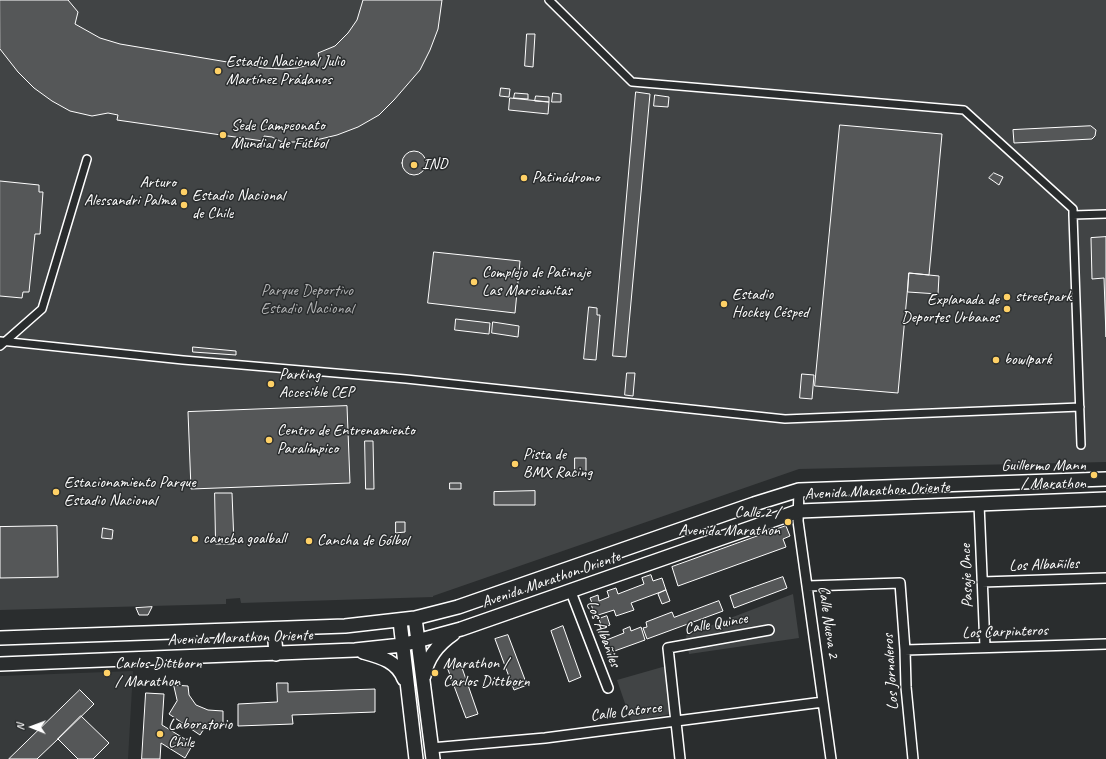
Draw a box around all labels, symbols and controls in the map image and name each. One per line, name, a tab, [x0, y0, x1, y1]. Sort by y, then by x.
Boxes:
place label: Estadio Nacional Julio Martínez Prádanos	[226, 52, 345, 90]
marker: Estadio Nacional Julio Martínez Prádanos	[213, 66, 223, 76]
place label: Sede Campeonato Mundial de Fútbol	[231, 116, 327, 154]
marker: Sede Campeonato Mundial de Fútbol	[218, 130, 228, 140]
place label: IND	[422, 155, 448, 175]
marker: IND	[409, 160, 419, 170]
place label: Patinódromo	[532, 168, 599, 188]
place label: Arturo Alessandri Palma	[84, 173, 176, 211]
marker: Patinódromo	[519, 173, 529, 183]
place label: Estadio Nacional de Chile	[192, 186, 285, 224]
marker: Arturo Alessandri Palma	[179, 187, 189, 197]
marker: Estadio Nacional de Chile	[179, 200, 189, 210]
place label: Complejo de Patinaje Las Marcianitas	[482, 263, 591, 301]
marker: Complejo de Patinaje Las Marcianitas	[469, 277, 479, 287]
park label: Parque Deportivo Estadio Nacional	[261, 281, 353, 319]
place label: Estadio Hockey Césped	[732, 285, 808, 323]
place label: streetpark	[1015, 287, 1071, 307]
place label: Explanada de Deportes Urbanos	[901, 290, 999, 328]
marker: streetpark	[1002, 292, 1012, 302]
marker: Estadio Hockey Césped	[719, 299, 729, 309]
marker: Explanada de Deportes Urbanos	[1002, 304, 1012, 314]
place label: bowlpark	[1004, 350, 1052, 370]
marker: bowlpark	[991, 355, 1001, 365]
place label: Parking Accesible CEP	[279, 365, 354, 403]
marker: Parking Accesible CEP	[266, 379, 276, 389]
place label: Centro de Entrenamiento Paralímpico	[277, 421, 415, 459]
marker: Centro de Entrenamiento Paralímpico	[264, 435, 274, 445]
place label: Pista de BMX Racing	[523, 445, 592, 483]
place label: Guillermo Mann / Marathon	[1001, 456, 1086, 494]
marker: Pista de BMX Racing	[510, 459, 520, 469]
marker: Guillermo Mann / Marathon	[1089, 470, 1099, 480]
place label: Estacionamiento Parque Estadio Nacional	[64, 473, 196, 511]
street label: Avenida Marathon Oriente	[804, 478, 950, 504]
marker: Estacionamiento Parque Estadio Nacional	[51, 487, 61, 497]
place label: Calle 2 / Avenida Marathon	[679, 503, 780, 541]
marker: Calle 2 / Avenida Marathon	[783, 517, 793, 527]
place label: cancha goalball	[203, 529, 286, 549]
place label: Cancha de Gólbol	[317, 531, 409, 551]
marker: cancha goalball	[190, 534, 200, 544]
marker: Cancha de Gólbol	[304, 536, 314, 546]
street label: Pasaje Once	[956, 544, 978, 608]
street label: Avenida Marathon Oriente	[479, 547, 623, 613]
street label: Los Albañiles	[1009, 554, 1079, 576]
street label: Calle Nueva 2	[813, 585, 843, 659]
street label: Los Albañiles	[581, 598, 625, 670]
street label: Calle Quince	[683, 609, 749, 639]
street label: Los Carpinteros	[962, 621, 1048, 643]
street label: Avenida Marathon Oriente	[167, 626, 313, 650]
street label: Los Jornaleros	[879, 633, 903, 711]
place label: Carlos Dittborn / Marathon	[115, 654, 202, 692]
place label: Marathon / Carlos Dittborn	[443, 654, 530, 692]
marker: Carlos Dittborn / Marathon	[102, 668, 112, 678]
marker: Marathon / Carlos Dittborn	[430, 668, 440, 678]
street label: Calle Catorce	[589, 698, 663, 726]
north arrow	[12, 707, 52, 747]
place label: Laboratorio Chile	[168, 715, 232, 753]
text: N	[13, 723, 27, 730]
marker: Laboratorio Chile	[155, 729, 165, 739]

